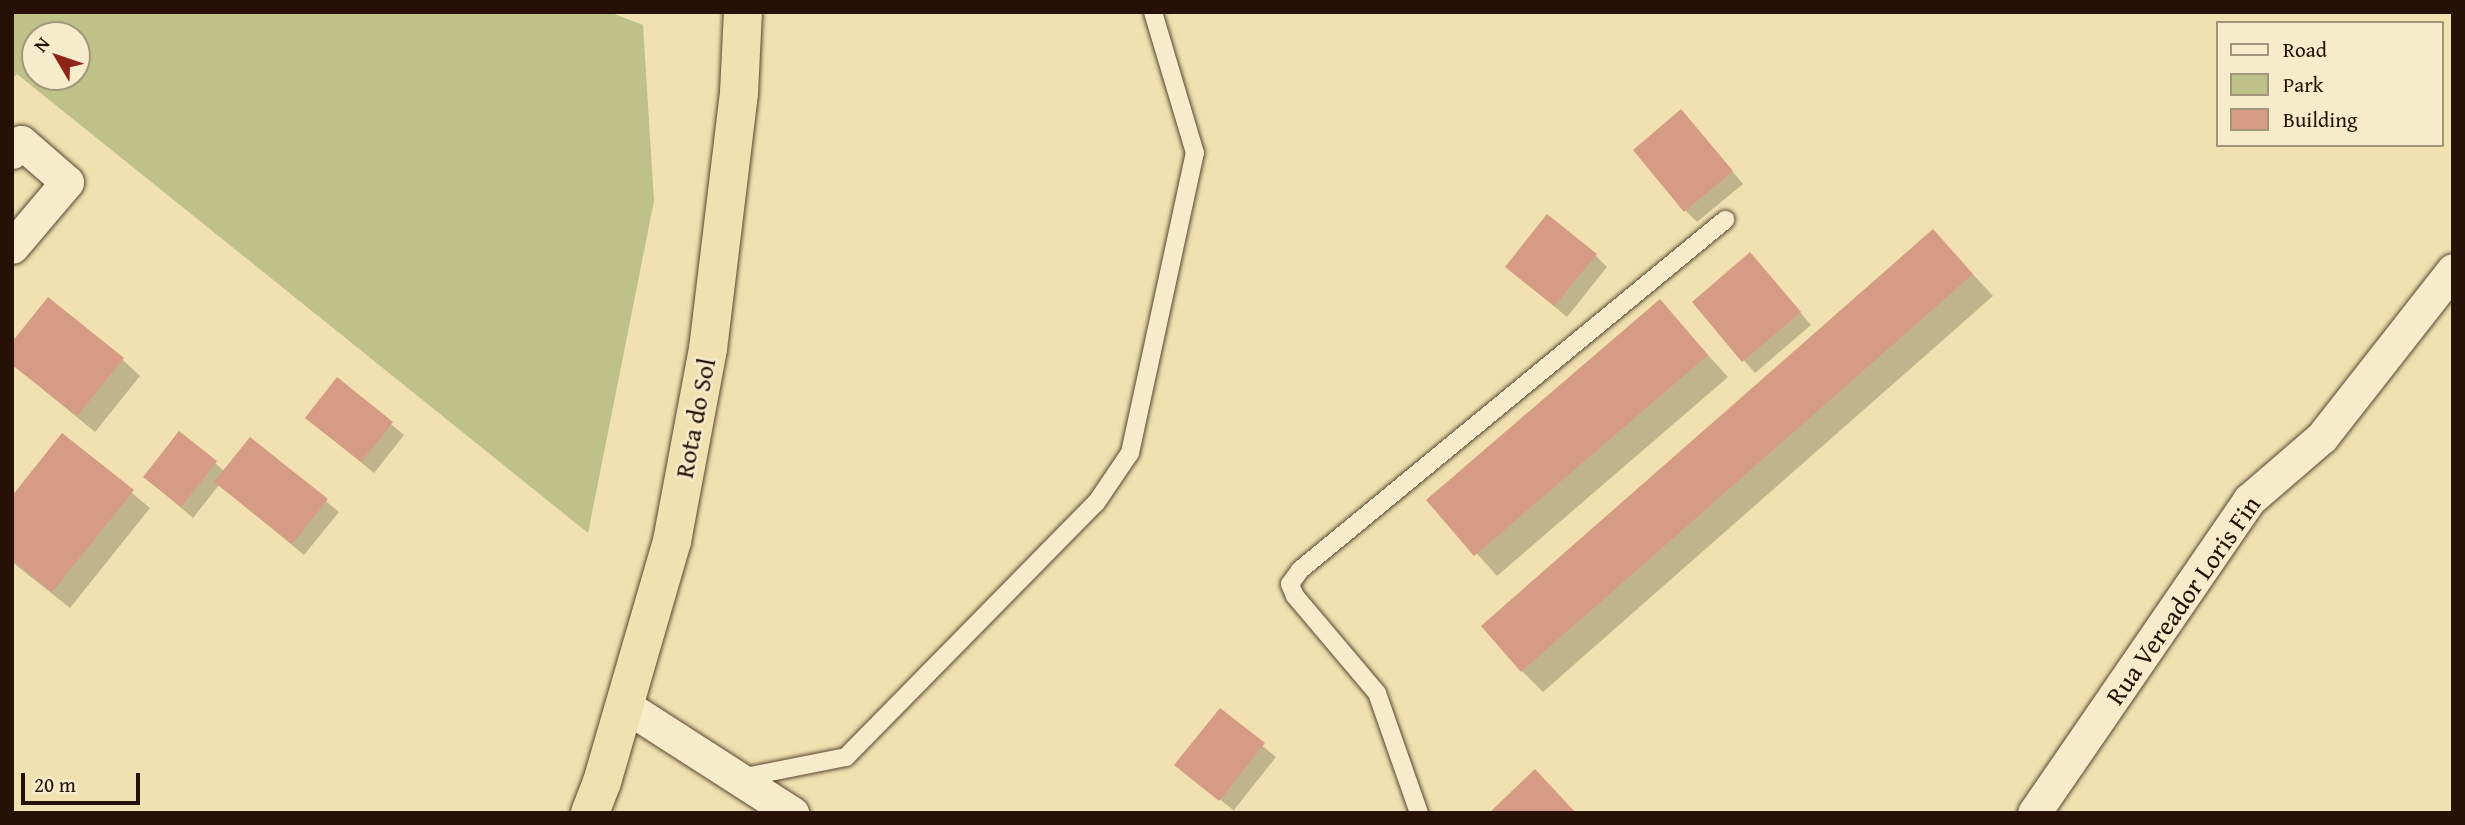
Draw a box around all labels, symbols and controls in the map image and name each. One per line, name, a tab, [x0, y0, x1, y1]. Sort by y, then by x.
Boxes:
north arrow	[21, 21, 91, 91]
legend	[2216, 21, 2444, 147]
text: N	[26, 30, 56, 58]
text: Road	[2283, 34, 2327, 65]
text: Park	[2283, 69, 2324, 100]
text: Building	[2283, 104, 2357, 135]
street label: Rota do Sol	[668, 355, 722, 481]
street label: Rua Vereador Loris Fin	[2099, 490, 2267, 710]
scale bar	[24, 758, 144, 802]
text: 20 m	[34, 769, 76, 800]

